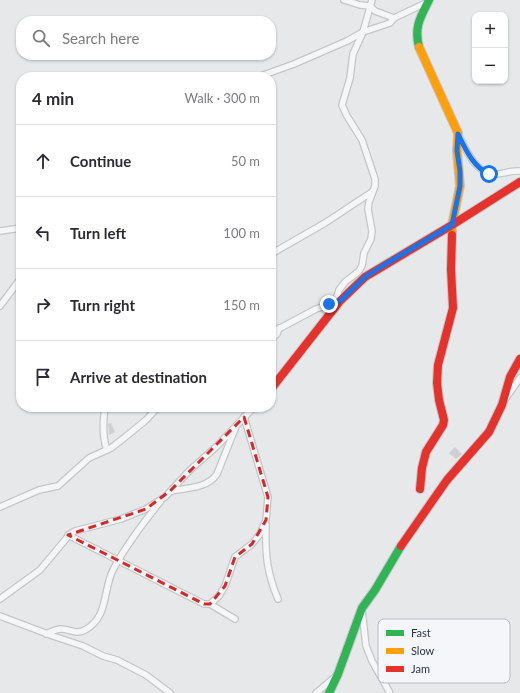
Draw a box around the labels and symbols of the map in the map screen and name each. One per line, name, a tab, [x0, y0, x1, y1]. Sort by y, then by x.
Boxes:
route start	[480, 165, 498, 183]
route end	[320, 295, 338, 313]
legend	[378, 619, 510, 683]
text: Fast	[411, 626, 431, 639]
text: Slow	[411, 644, 435, 657]
text: Jam	[411, 662, 430, 675]

